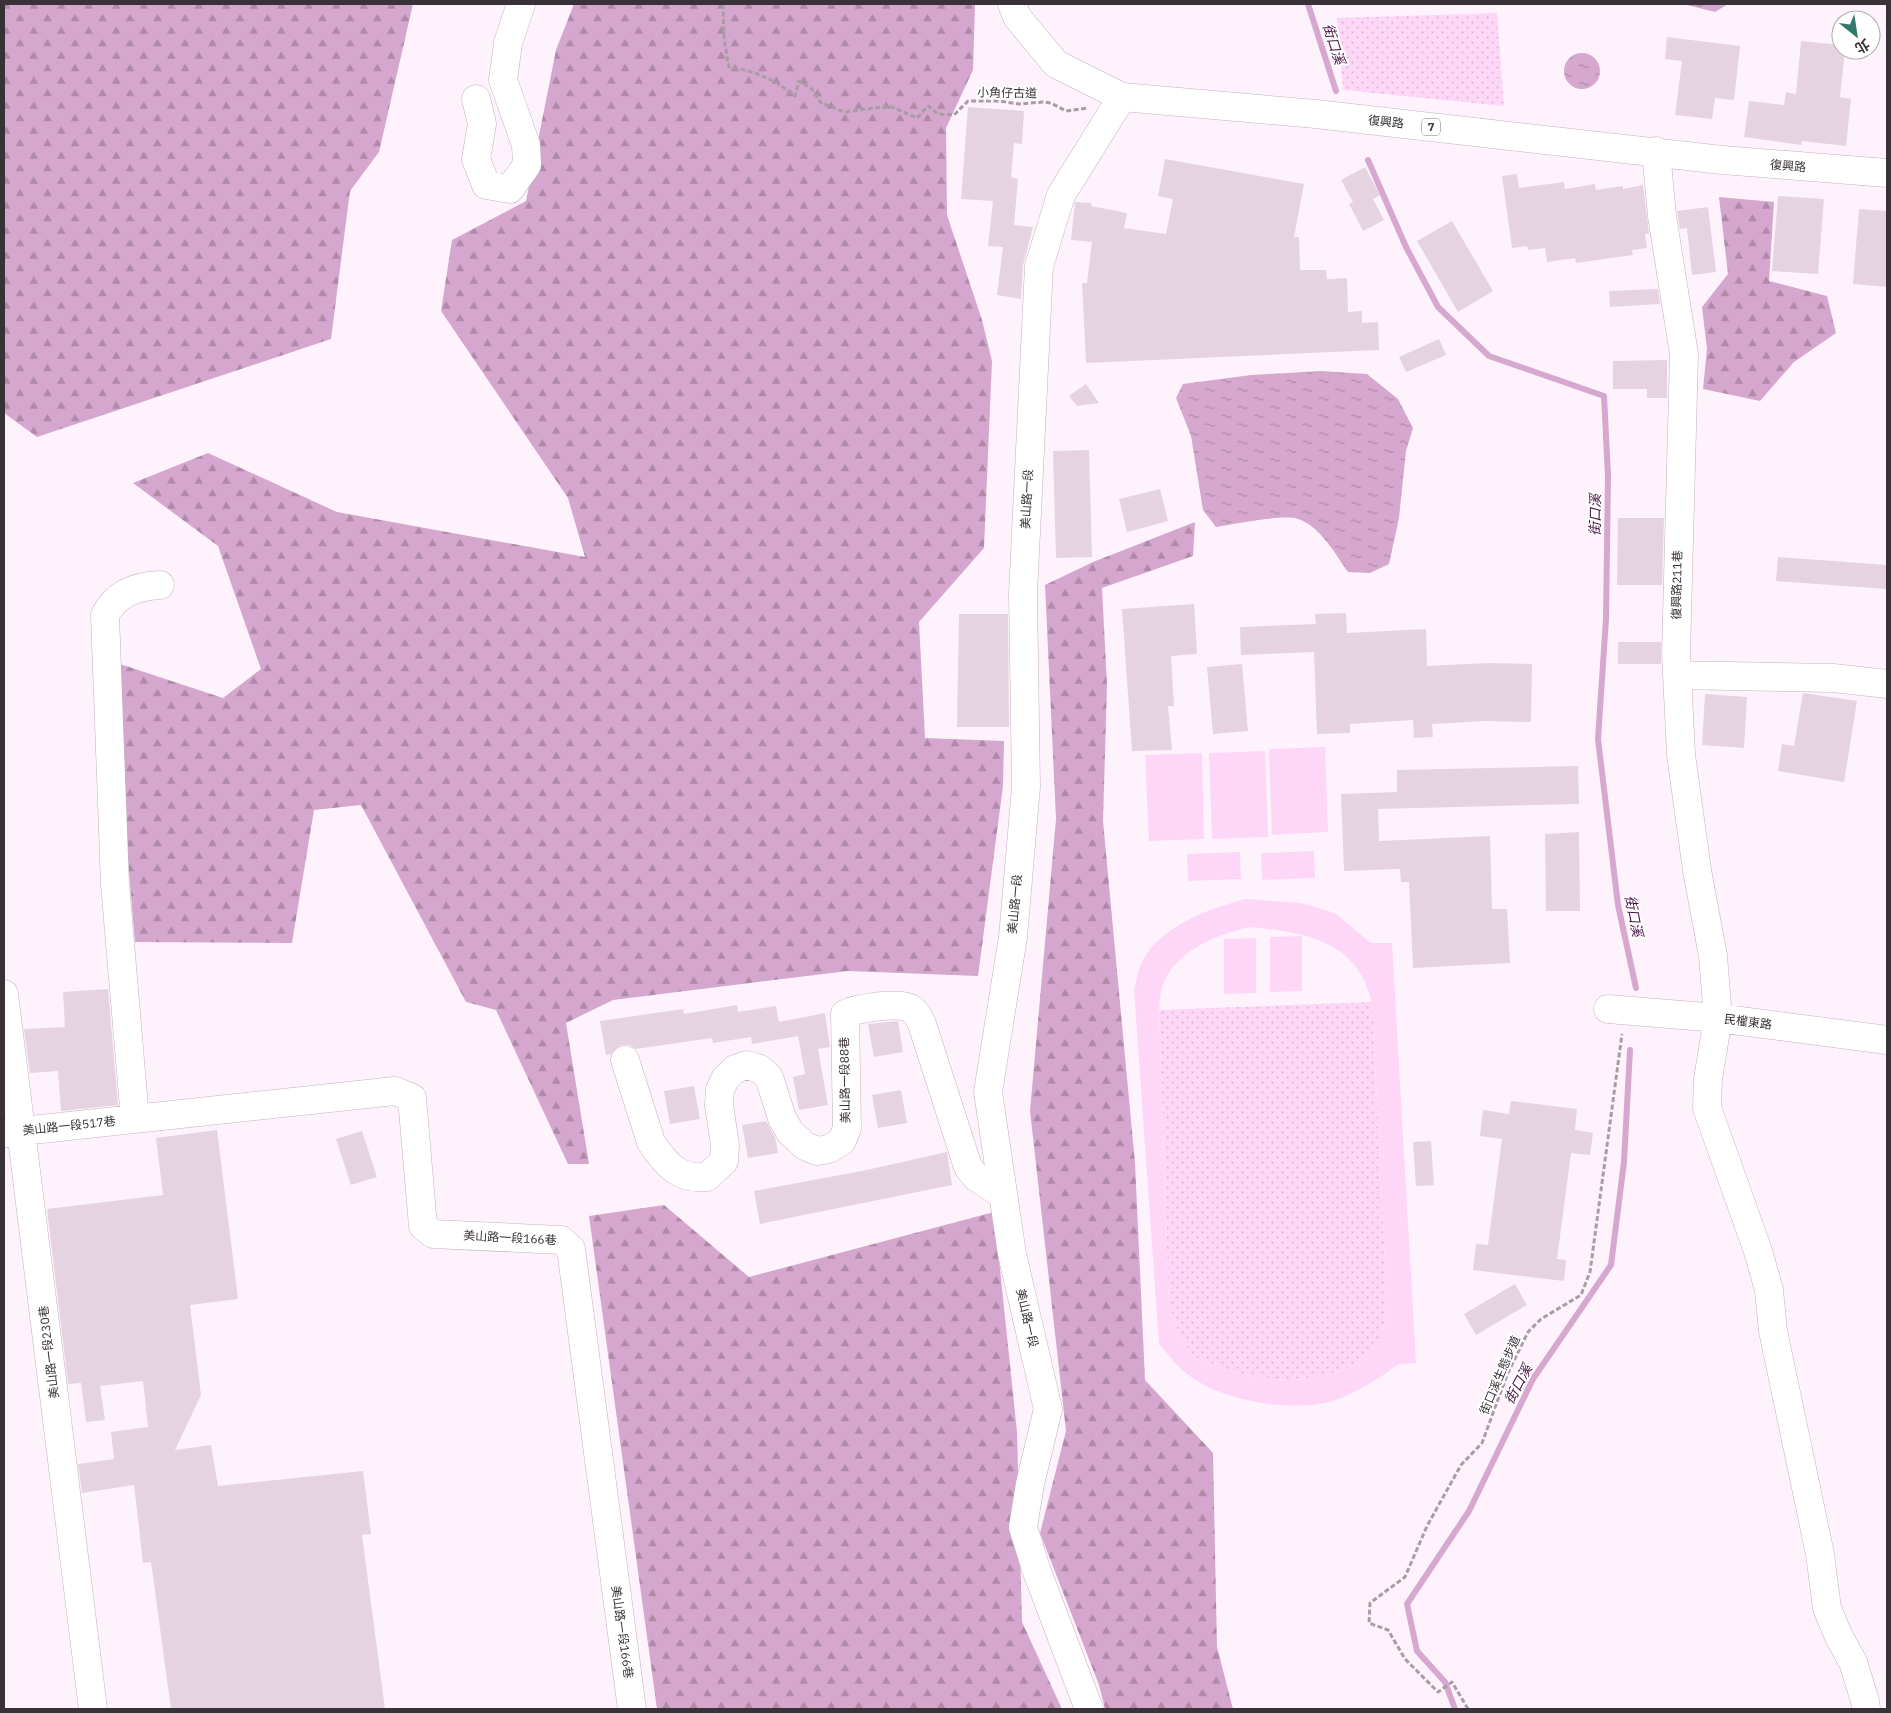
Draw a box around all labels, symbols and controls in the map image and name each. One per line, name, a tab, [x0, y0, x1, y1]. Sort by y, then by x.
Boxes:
north arrow	[1831, 10, 1881, 60]
water label: 街口溪	[1319, 21, 1350, 69]
text: 北	[1852, 35, 1873, 58]
street label: 小角仔古道	[977, 84, 1037, 101]
street label: 復興路	[1367, 112, 1405, 131]
road number: 7	[1422, 118, 1440, 136]
street label: 復興路	[1769, 156, 1807, 175]
street label: 美山路一段	[1017, 469, 1036, 529]
water label: 街口溪	[1586, 492, 1604, 536]
street label: 復興路211巷	[1668, 550, 1685, 620]
street label: 美山路一段	[1004, 873, 1025, 935]
water label: 街口溪	[1621, 894, 1647, 940]
street label: 民權東路	[1723, 1011, 1773, 1032]
street label: 美山路一段88巷	[836, 1037, 853, 1123]
street label: 美山路一段517巷	[22, 1113, 116, 1138]
street label: 美山路一段166巷	[463, 1228, 557, 1247]
street label: 美山路一段	[1013, 1287, 1042, 1349]
street label: 美山路一段230巷	[35, 1305, 62, 1399]
street label: 街口溪生態步道	[1477, 1334, 1523, 1416]
water label: 街口溪	[1501, 1362, 1535, 1406]
street label: 美山路一段166巷	[609, 1585, 636, 1679]

